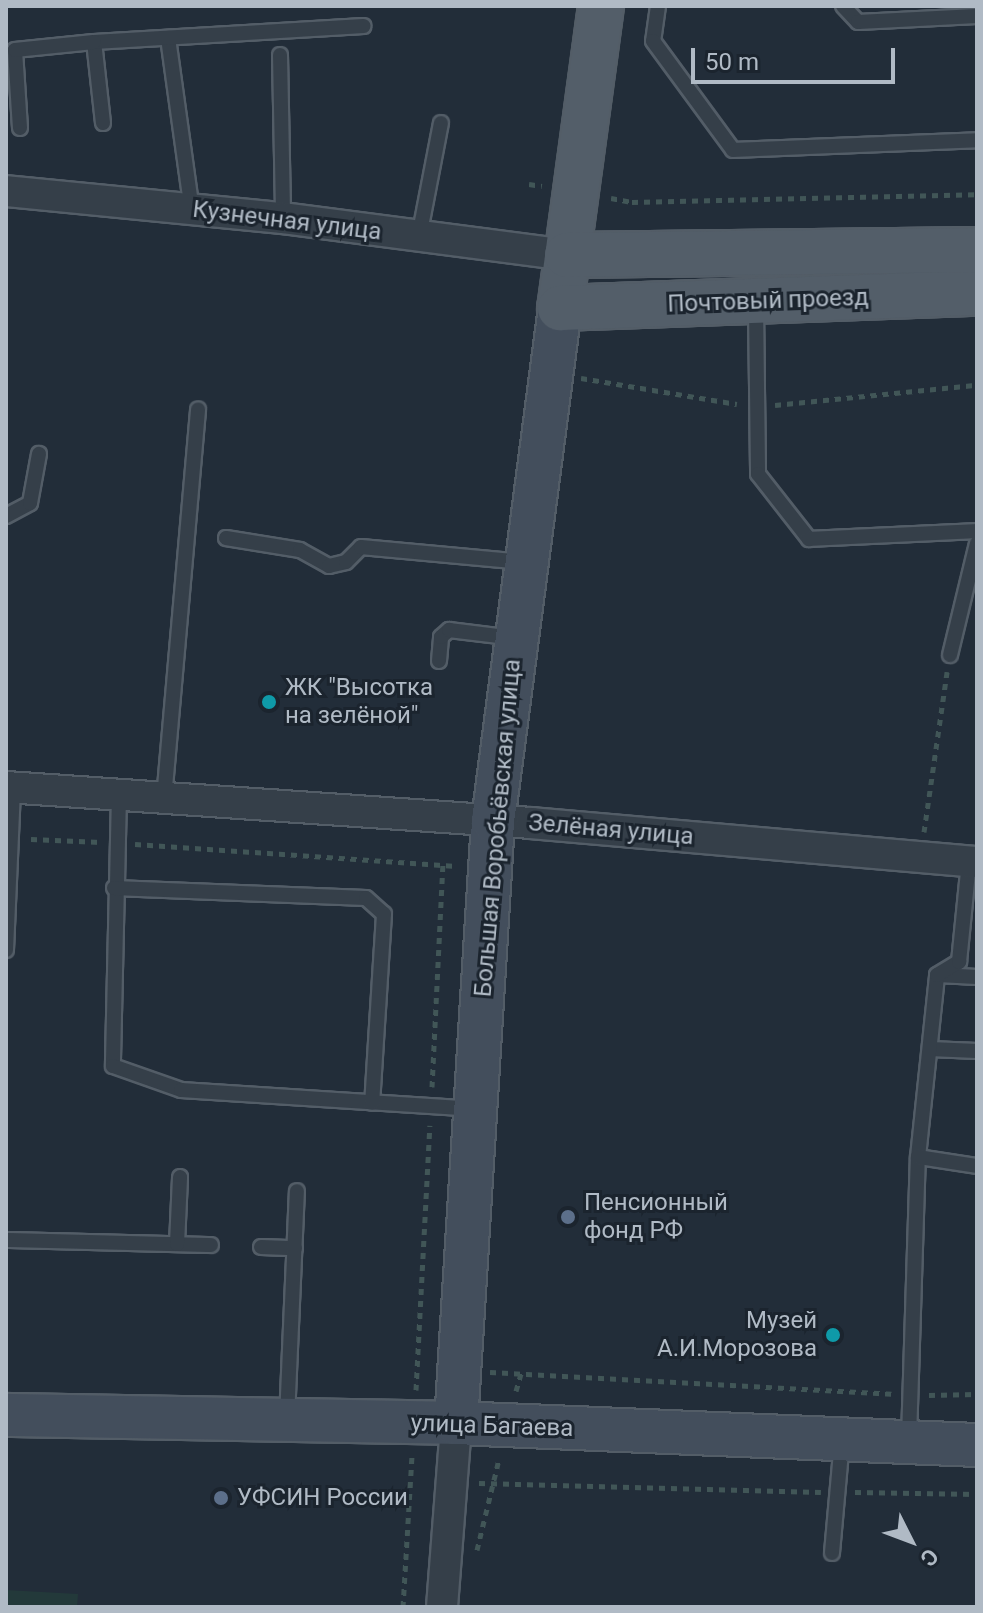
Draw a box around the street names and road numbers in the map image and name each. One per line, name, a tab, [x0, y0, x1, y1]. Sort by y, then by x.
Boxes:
street label: Кузнечная улица	[191, 195, 383, 247]
street label: Почтовый проезд	[667, 283, 869, 319]
street label: Большая Воробьёвская улица	[469, 658, 527, 998]
street label: Зелёная улица	[527, 808, 695, 852]
street label: улица Багаева	[410, 1409, 574, 1443]

